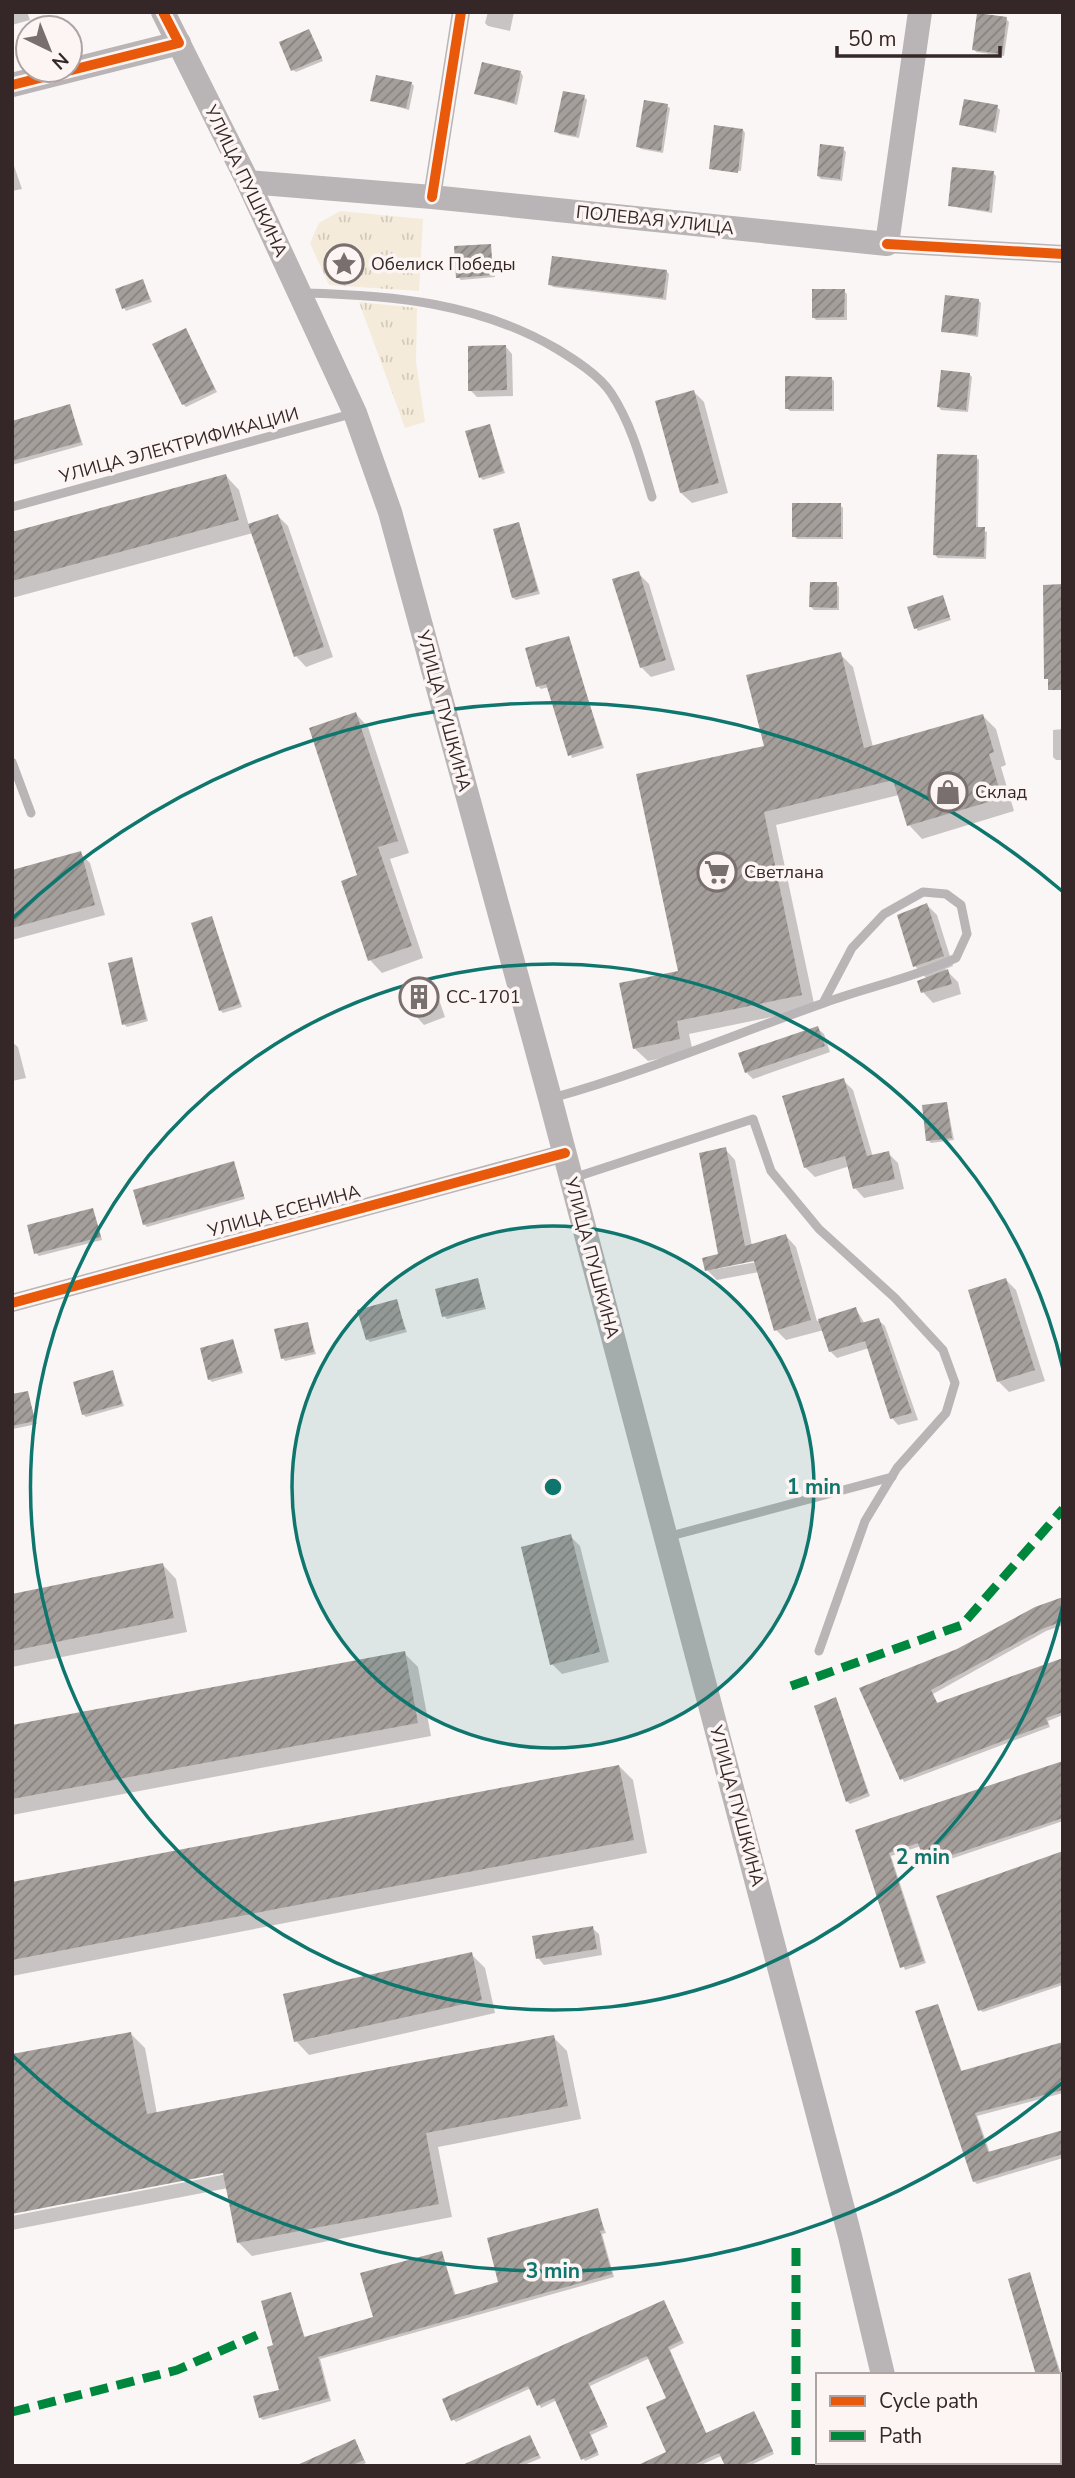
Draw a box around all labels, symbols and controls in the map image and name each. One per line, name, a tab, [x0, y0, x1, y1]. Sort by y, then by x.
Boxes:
north arrow	[14, 14, 84, 84]
scale bar	[837, 14, 1000, 58]
text: 50 m	[848, 25, 897, 53]
text: N	[46, 46, 74, 75]
street label: УЛИЦА ПУШКИНА	[198, 100, 293, 261]
street label: ПОЛЕВАЯ УЛИЦА	[575, 200, 735, 240]
place icon: Обелиск Победы	[323, 243, 365, 285]
place label: Обелиск Победы	[371, 252, 516, 276]
street label: УЛИЦА ЭЛЕКТРИФИКАЦИИ	[56, 401, 301, 489]
street label: УЛИЦА ПУШКИНА	[411, 627, 477, 794]
shop icon: Склад	[927, 771, 969, 813]
place label: Склад	[975, 780, 1028, 804]
supermarket icon: Светлана	[696, 851, 738, 893]
place label: Светлана	[744, 860, 824, 884]
building icon: СС-1701	[398, 976, 440, 1018]
place label: СС-1701	[446, 985, 521, 1009]
street label: УЛИЦА ПУШКИНА	[559, 1174, 625, 1341]
street label: УЛИЦА ЕСЕНИНА	[204, 1179, 363, 1243]
text: 1 min	[787, 1473, 841, 1501]
centre of rings	[541, 1475, 565, 1499]
street label: УЛИЦА ПУШКИНА	[704, 1722, 770, 1889]
text: 2 min	[896, 1843, 950, 1871]
text: 3 min	[526, 2257, 580, 2285]
legend	[816, 2373, 1061, 2464]
text: Cycle path	[879, 2387, 978, 2415]
text: Path	[879, 2422, 922, 2450]

